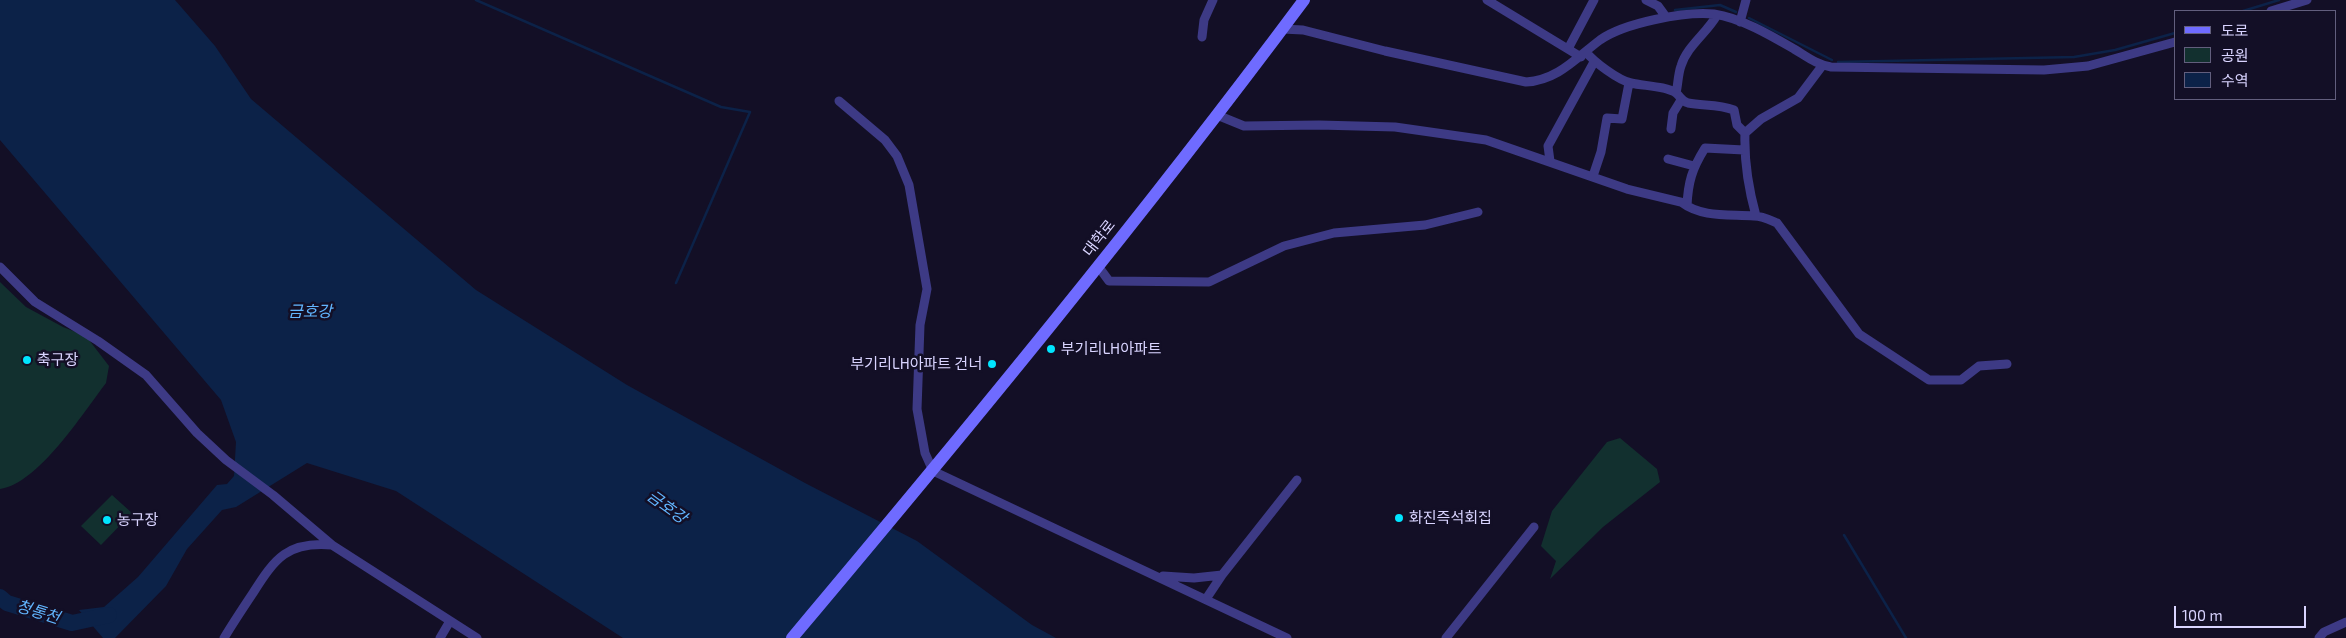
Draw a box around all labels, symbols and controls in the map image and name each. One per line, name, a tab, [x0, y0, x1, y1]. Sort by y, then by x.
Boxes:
legend	[2174, 10, 2336, 100]
text: 도로	[2221, 21, 2249, 39]
text: 공원	[2221, 46, 2249, 64]
text: 수역	[2221, 71, 2249, 89]
street label: 대학로	[1079, 216, 1119, 260]
water label: 금호강	[288, 302, 332, 322]
place label: 부기리LH아파트	[1061, 340, 1162, 358]
marker: 부기리LH아파트	[1045, 343, 1057, 355]
place label: 축구장	[37, 351, 78, 369]
marker: 축구장	[21, 354, 33, 366]
place label: 부기리LH아파트 건너	[851, 355, 982, 373]
marker: 부기리LH아파트 건너	[986, 358, 998, 370]
water label: 금호강	[643, 486, 691, 528]
place label: 화진즉석회집	[1409, 509, 1492, 527]
place label: 농구장	[117, 511, 158, 529]
marker: 화진즉석회집	[1393, 512, 1405, 524]
marker: 농구장	[101, 514, 113, 526]
water label: 청통천	[14, 596, 62, 628]
scale bar	[2176, 596, 2308, 628]
text: 100 m	[2182, 606, 2223, 624]

